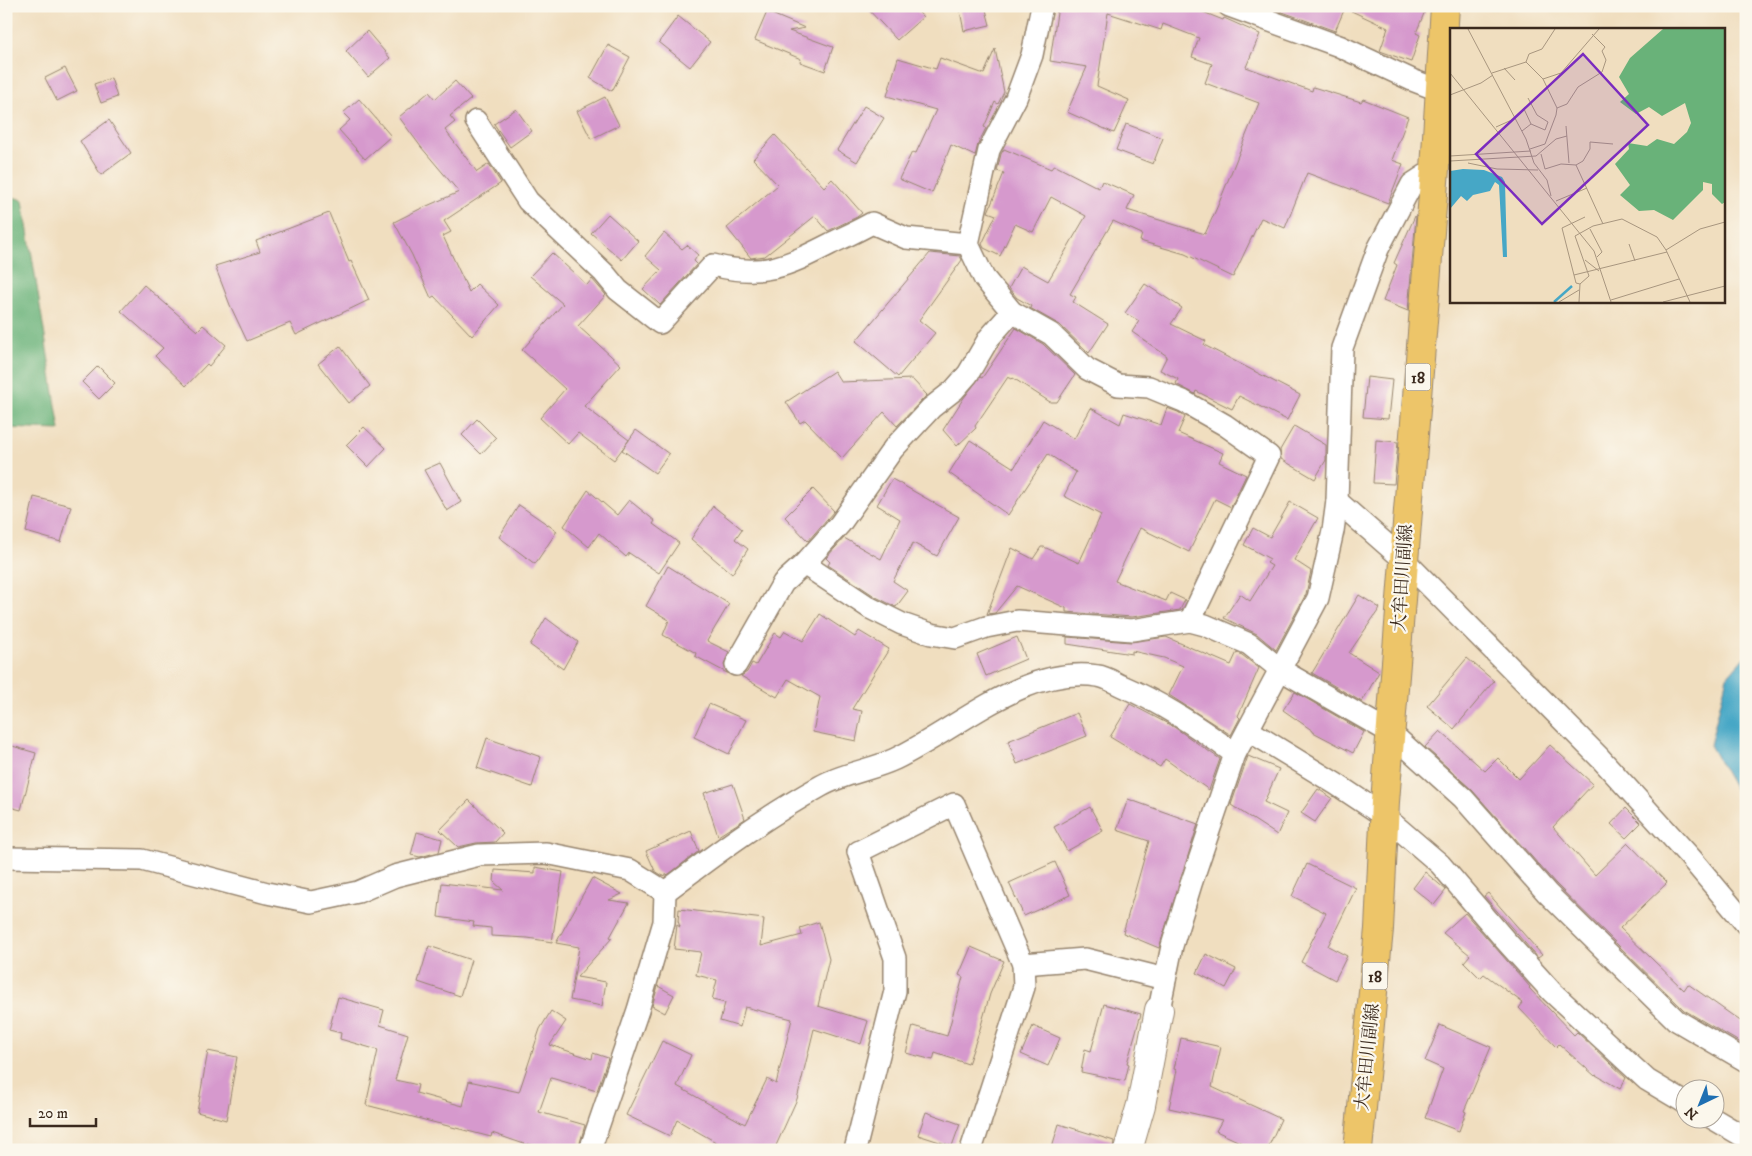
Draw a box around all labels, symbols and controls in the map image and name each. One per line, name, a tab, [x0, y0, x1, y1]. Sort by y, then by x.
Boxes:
inset map	[1450, 28, 1724, 302]
road number: 18	[1406, 364, 1430, 391]
street label: 大牟田川副線	[1388, 523, 1418, 633]
road number: 18	[1362, 962, 1388, 989]
street label: 大牟田川副線	[1351, 1002, 1385, 1112]
north arrow	[1674, 1078, 1724, 1128]
scale bar	[30, 1096, 96, 1128]
text: N	[1681, 1102, 1702, 1123]
text: 20 m	[38, 1104, 68, 1123]

